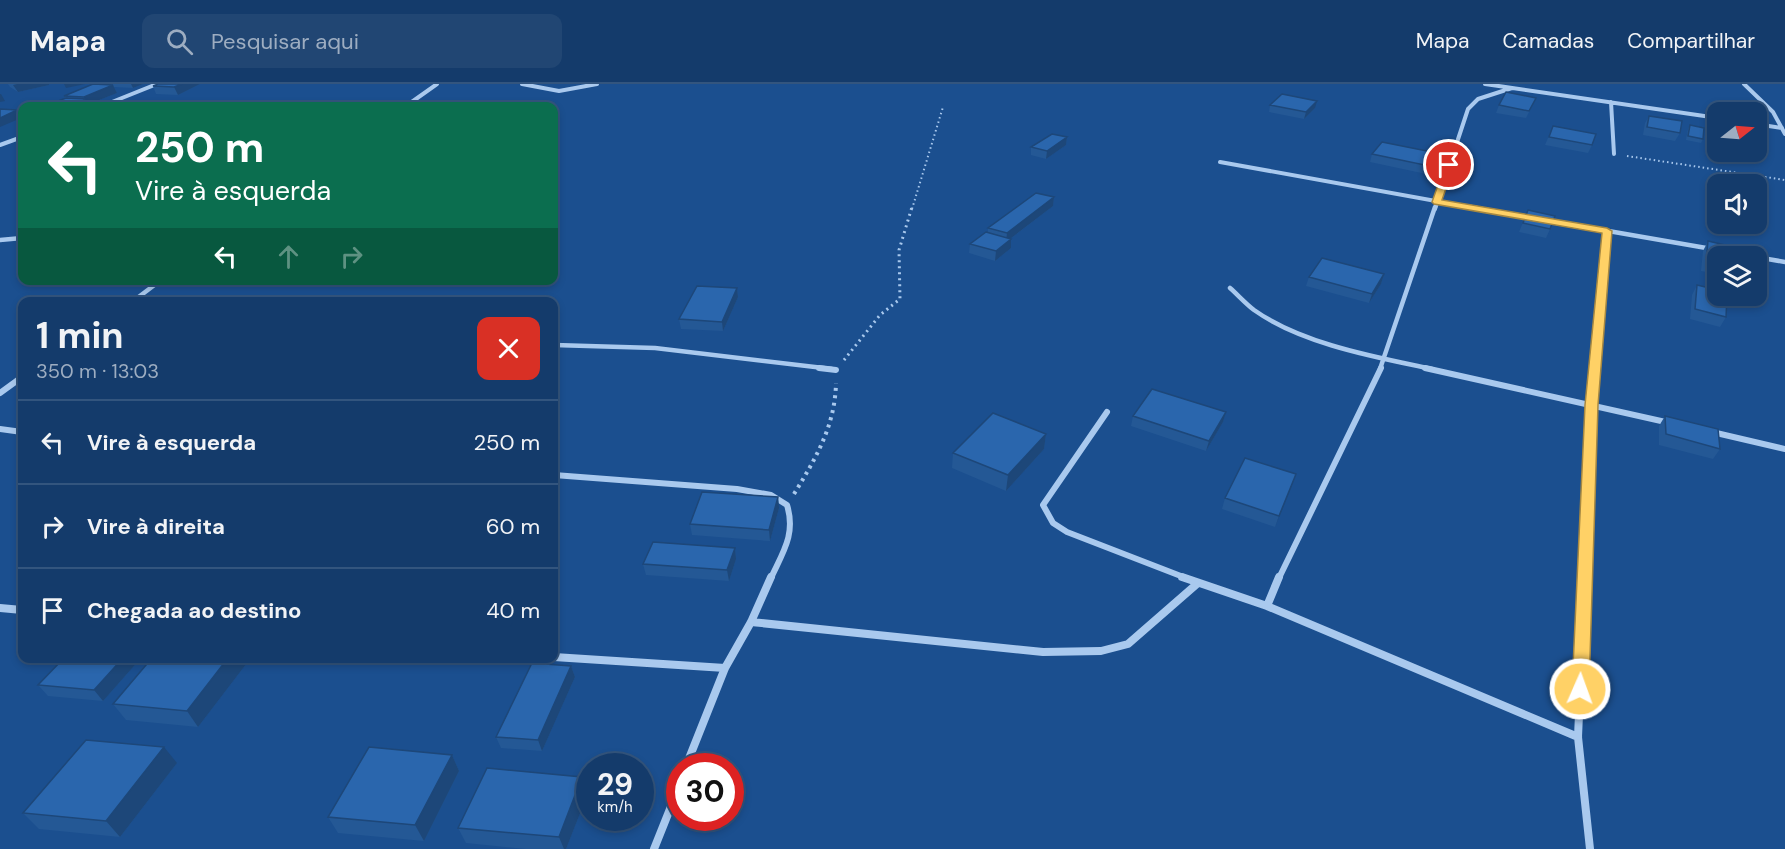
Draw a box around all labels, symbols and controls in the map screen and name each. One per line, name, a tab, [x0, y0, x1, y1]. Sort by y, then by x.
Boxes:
search box	[142, 14, 562, 68]
text: Mapa	[30, 23, 106, 60]
icon: search	[163, 25, 196, 58]
text: Pesquisar aqui	[211, 27, 359, 56]
text: Mapa	[1416, 27, 1469, 55]
text: Camadas	[1502, 27, 1594, 55]
text: Compartilhar	[1627, 27, 1755, 55]
north arrow	[1707, 102, 1767, 162]
map controls	[1707, 102, 1767, 306]
text: 250 m	[135, 120, 264, 175]
icon: left	[36, 126, 114, 204]
pin	[1423, 139, 1474, 190]
icon: arrive	[1432, 148, 1465, 181]
text: Vire à esquerda	[135, 173, 331, 208]
button: sound	[1707, 174, 1767, 234]
icon: left	[209, 240, 242, 273]
icon: ahead	[272, 240, 305, 273]
icon: right	[335, 240, 368, 273]
button: layers	[1707, 246, 1767, 306]
text: 1 min	[36, 312, 124, 359]
button: close	[477, 317, 540, 380]
text: 350 m · 13:03	[36, 358, 159, 384]
icon: left	[36, 426, 69, 459]
text: Vire à esquerda	[87, 428, 256, 457]
text: 250 m	[473, 428, 540, 457]
icon: right	[36, 510, 69, 543]
text: Vire à direita	[87, 512, 225, 541]
text: 60 m	[486, 512, 540, 541]
icon: arrive	[36, 594, 69, 627]
text: Chegada ao destino	[87, 596, 301, 625]
text: 40 m	[486, 596, 540, 625]
position arrow	[1548, 657, 1612, 721]
speed limit sign: 30	[666, 753, 744, 831]
text: 29	[597, 765, 633, 804]
text: km/h	[597, 797, 633, 817]

